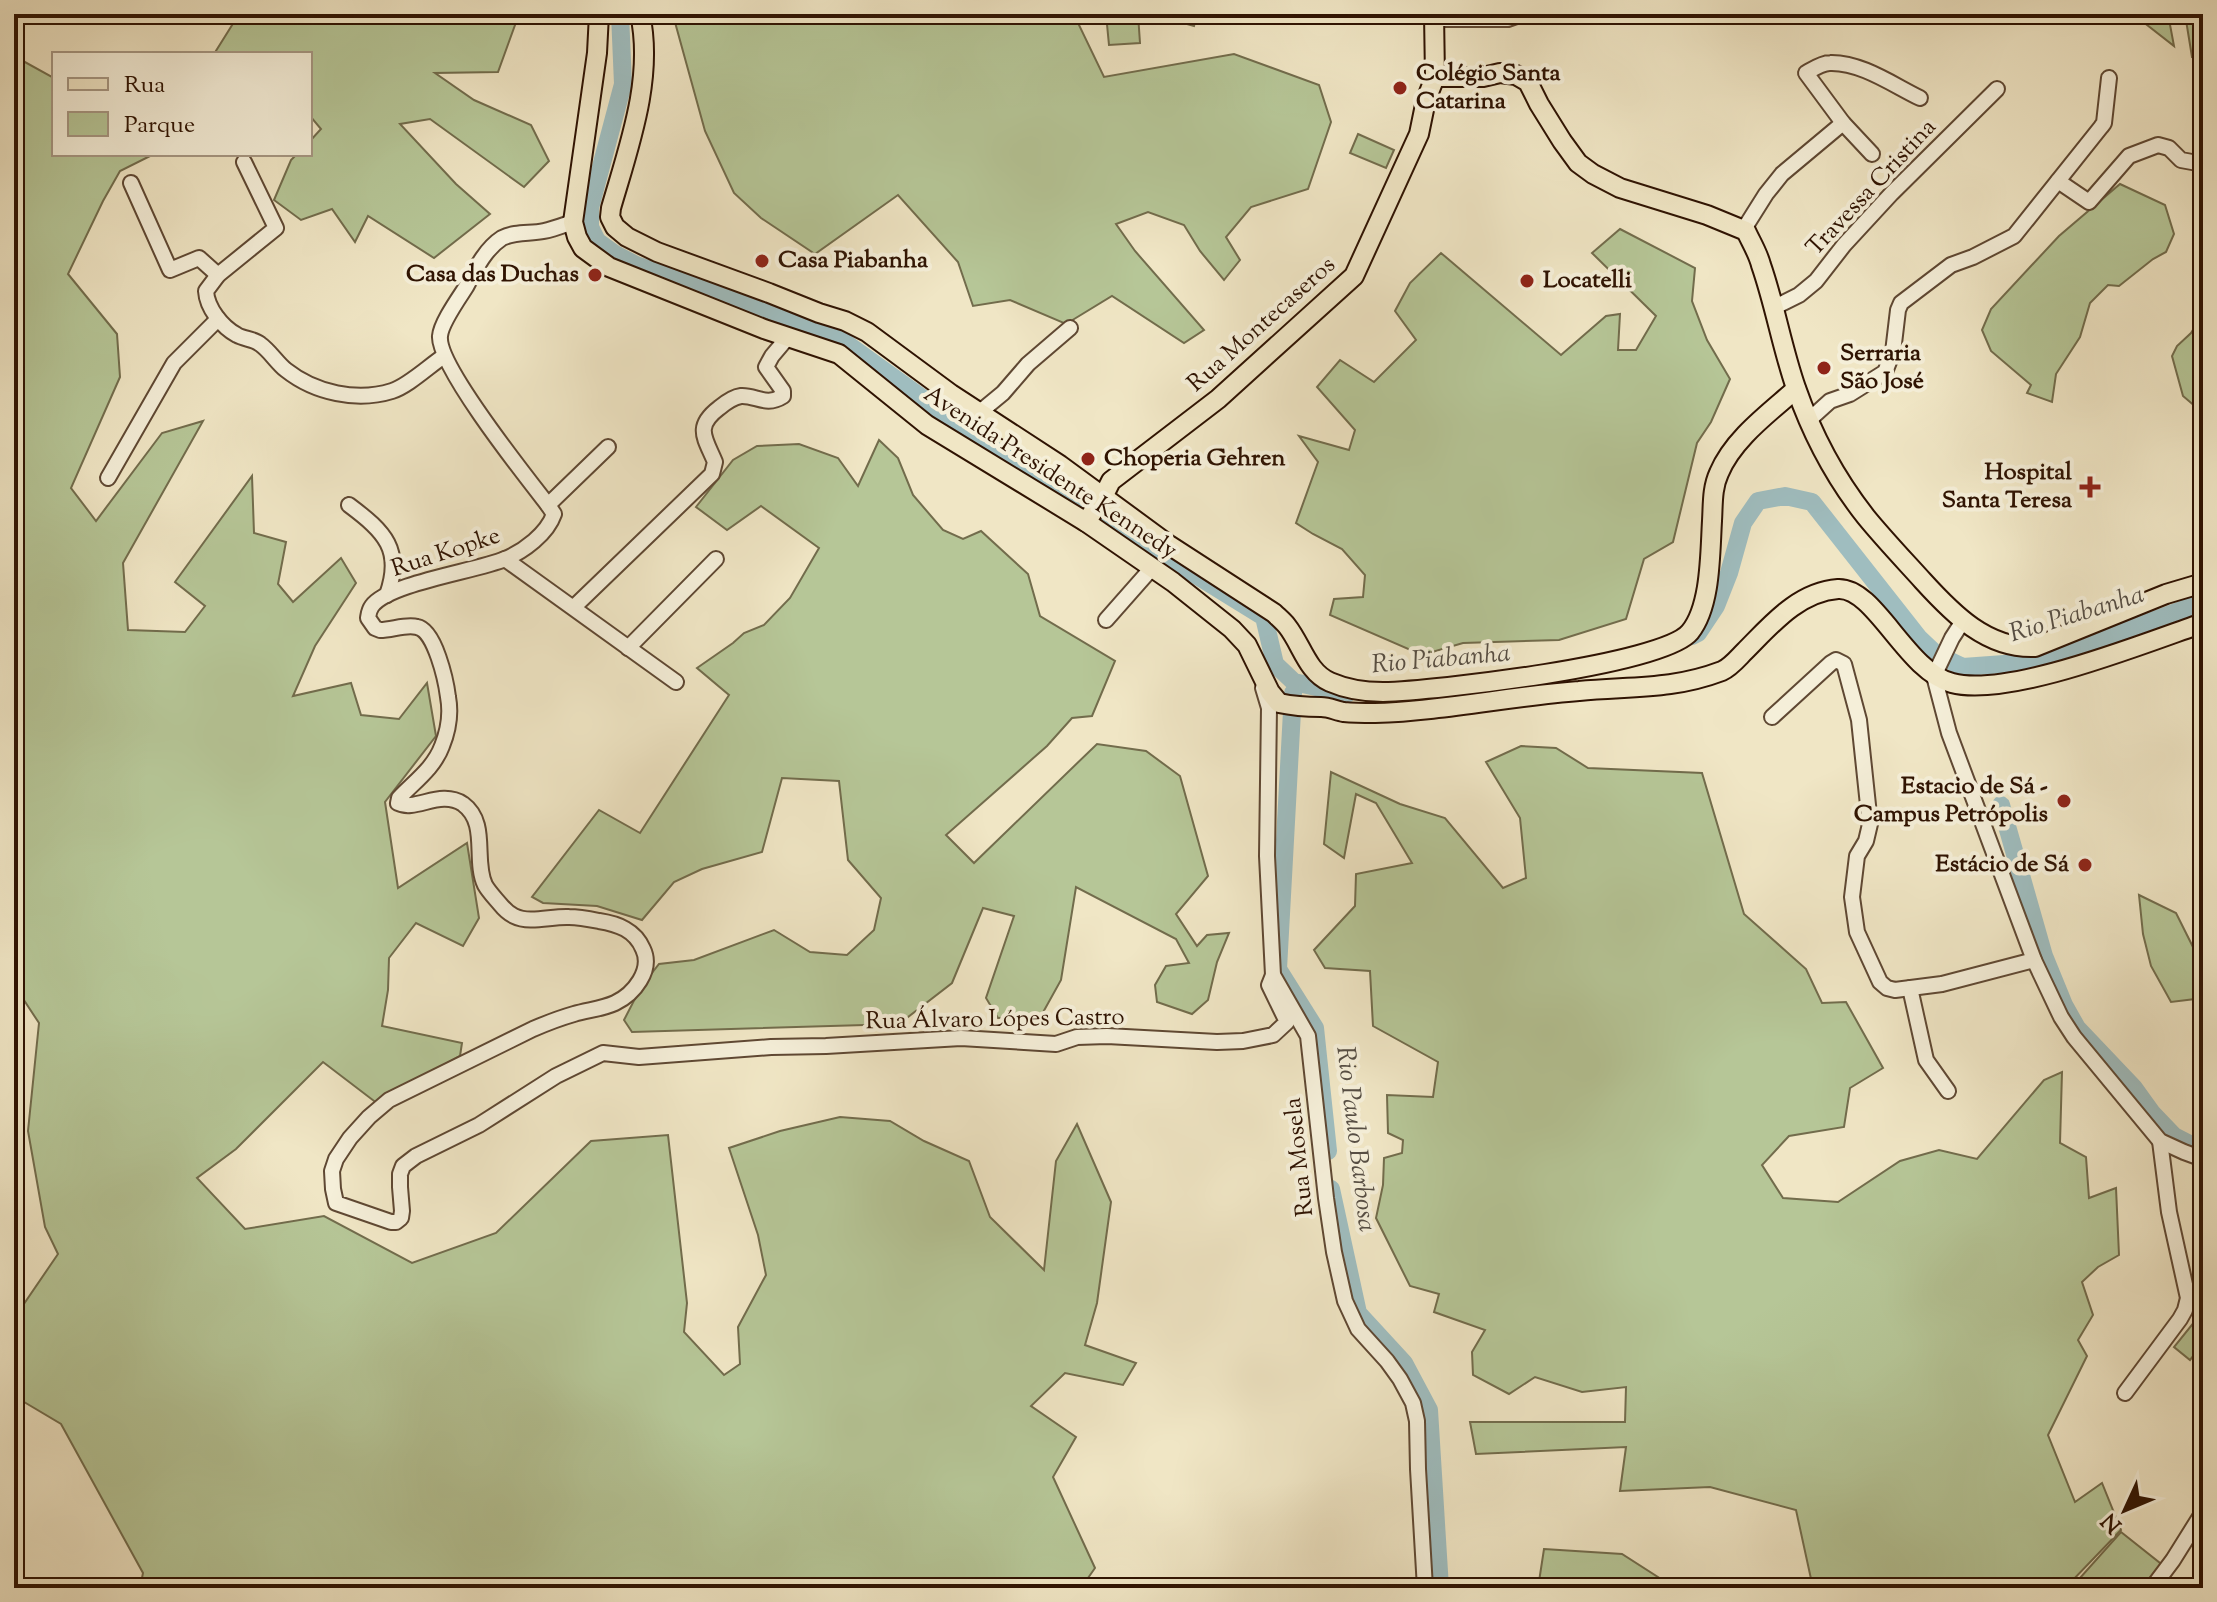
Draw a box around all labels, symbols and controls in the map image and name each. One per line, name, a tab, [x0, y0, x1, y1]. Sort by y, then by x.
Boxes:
legend	[52, 52, 312, 156]
place label: Colégio Santa Catarina	[1416, 57, 1561, 119]
text: Rua	[124, 69, 165, 103]
marker: Colégio Santa Catarina	[1391, 79, 1409, 97]
text: Parque	[124, 109, 195, 143]
street label: Travessa Cristina	[1799, 112, 1945, 264]
place label: Casa Piabanha	[778, 244, 929, 278]
street label: Rua Montecaseros	[1180, 249, 1344, 401]
marker: Casa Piabanha	[753, 252, 771, 270]
place label: Casa das Duchas	[406, 258, 579, 292]
place label: Locatelli	[1543, 264, 1632, 298]
marker: Casa das Duchas	[586, 266, 604, 284]
marker: Locatelli	[1518, 272, 1536, 290]
place label: Serraria São José	[1840, 337, 1924, 399]
marker: Serraria São José	[1815, 359, 1833, 377]
street label: Avenida Presidente Kennedy	[916, 378, 1184, 568]
place label: Choperia Gehren	[1104, 442, 1286, 476]
marker: Choperia Gehren	[1079, 450, 1097, 468]
place label: Hospital Santa Teresa	[1942, 456, 2073, 518]
marker: Hospital Santa Teresa	[2079, 476, 2101, 498]
street label: Rua Kopke	[387, 519, 505, 587]
water label: Rio Piabanha	[2005, 577, 2149, 653]
water label: Rio Piabanha	[1370, 636, 1512, 684]
place label: Estacio de Sá - Campus Petrópolis	[1854, 770, 2048, 832]
marker: Estacio de Sá - Campus Petrópolis	[2055, 792, 2073, 810]
place label: Estácio de Sá	[1935, 848, 2070, 882]
marker: Estácio de Sá	[2076, 856, 2094, 874]
street label: Rua Álvaro Lópes Castro	[865, 1001, 1125, 1039]
water label: Rio Paulo Barbosa	[1325, 1044, 1385, 1234]
street label: Rua Mosela	[1277, 1096, 1323, 1218]
north arrow	[2085, 1470, 2165, 1550]
text: N	[2095, 1504, 2130, 1539]

